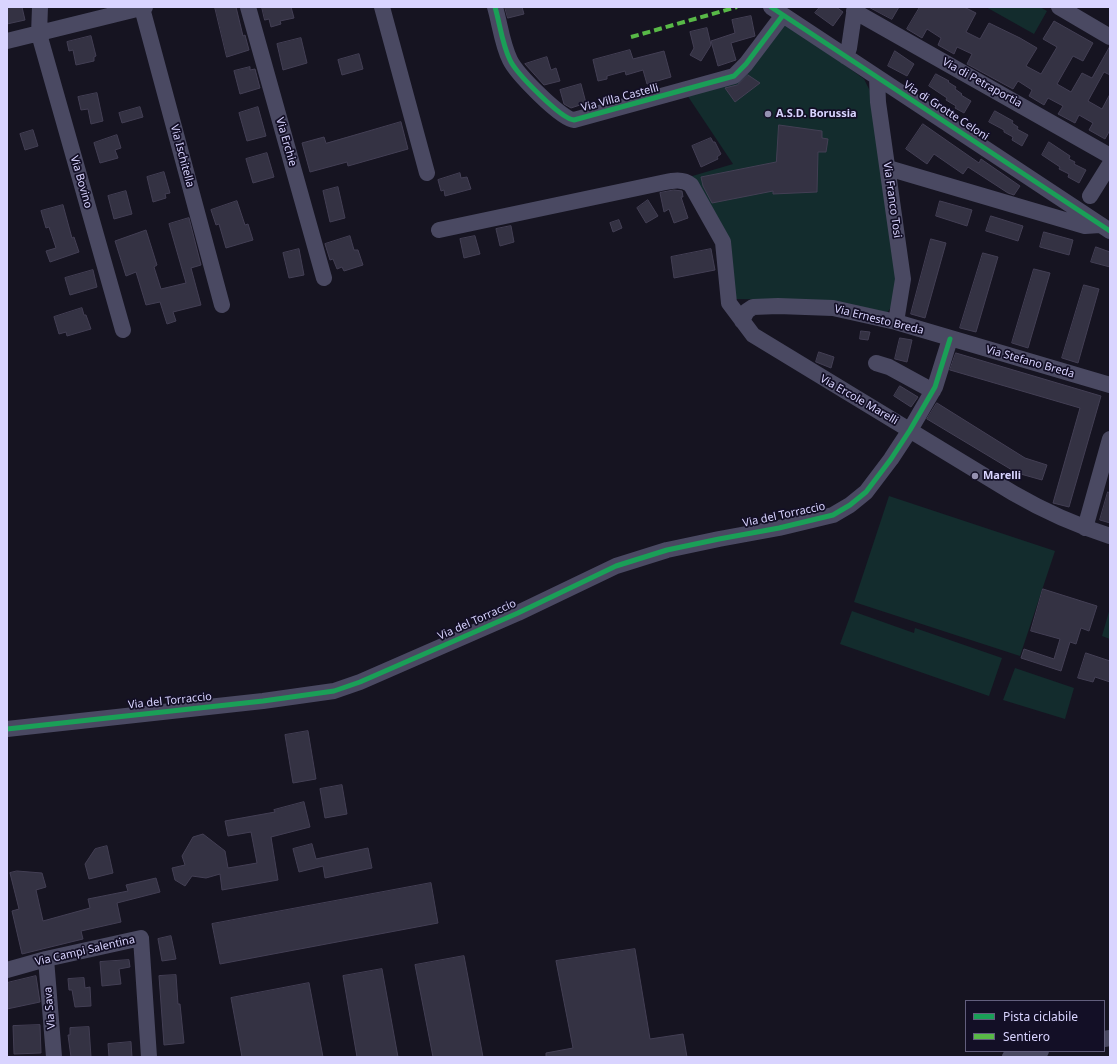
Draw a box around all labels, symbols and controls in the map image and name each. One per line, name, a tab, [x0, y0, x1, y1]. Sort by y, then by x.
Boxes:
street label: Via di Petraportia	[940, 56, 1024, 110]
street label: Via di Grotte Celoni	[901, 78, 991, 144]
street label: Via Villa Castelli	[580, 81, 660, 115]
place label: A.S.D. Borussia	[776, 107, 857, 121]
marker: A.S.D. Borussia	[763, 109, 773, 119]
street label: Via Erchie	[273, 116, 299, 168]
street label: Via Ischitella	[167, 123, 197, 189]
street label: Via Bovino	[67, 154, 95, 210]
street label: Via Franco Tosi	[880, 161, 904, 239]
street label: Via Ernesto Breda	[833, 303, 925, 337]
street label: Via Stefano Breda	[984, 343, 1076, 381]
street label: Via Ercole Marelli	[818, 372, 900, 428]
place label: Marelli	[983, 469, 1021, 483]
marker: Marelli	[970, 471, 980, 481]
street label: Via del Torraccio	[741, 500, 827, 530]
street label: Via del Torraccio	[436, 597, 518, 643]
street label: Via del Torraccio	[127, 690, 213, 712]
street label: Via Campi Salentina	[34, 933, 136, 969]
street label: Via Sava	[42, 986, 58, 1030]
legend	[965, 1000, 1105, 1052]
text: Pista ciclabile	[1003, 1008, 1078, 1025]
text: Sentiero	[1003, 1028, 1050, 1045]

